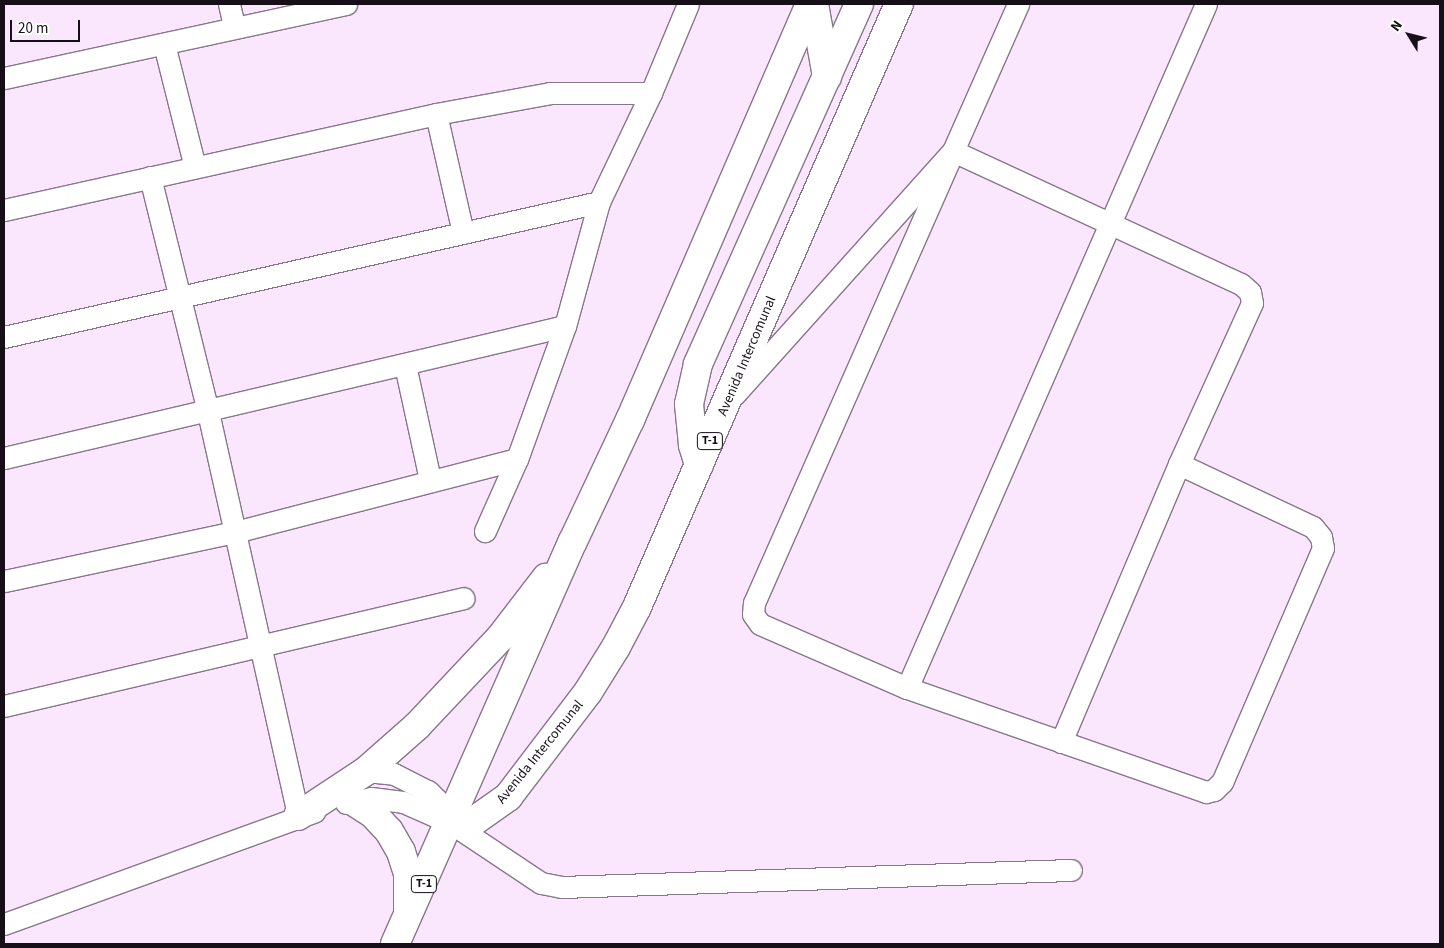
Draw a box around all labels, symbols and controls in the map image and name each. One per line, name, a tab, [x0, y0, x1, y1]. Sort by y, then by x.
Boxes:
scale bar	[12, 10, 82, 42]
north arrow	[1384, 10, 1434, 60]
text: N	[1386, 17, 1408, 36]
text: 20 m	[18, 18, 48, 39]
street label: Avenida Intercomunal	[714, 294, 780, 418]
road number: T-1	[696, 432, 724, 451]
street label: Avenida Intercomunal	[493, 697, 587, 807]
road number: T-1	[410, 874, 438, 894]

